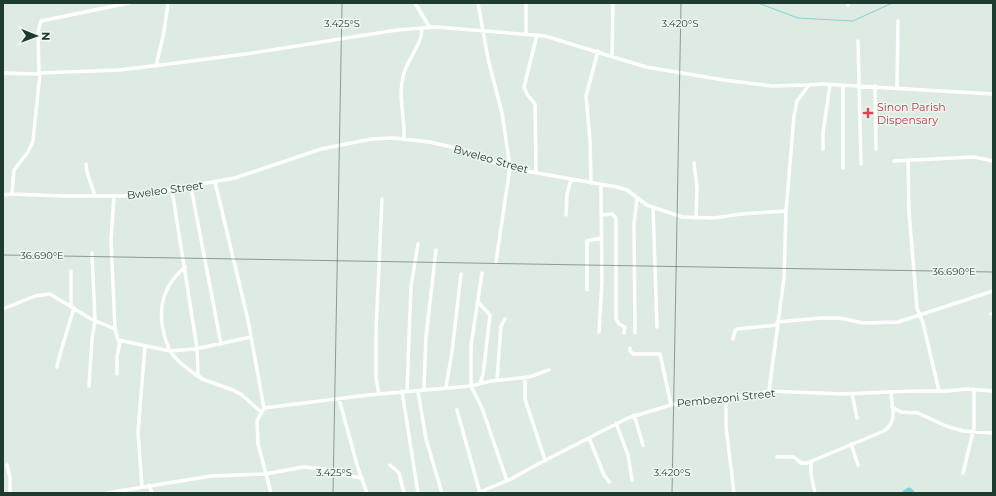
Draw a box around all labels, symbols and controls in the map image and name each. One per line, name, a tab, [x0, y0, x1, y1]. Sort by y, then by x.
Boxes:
north arrow	[16, 16, 56, 56]
text: 3.425°S	[324, 17, 360, 30]
text: 3.420°S	[661, 17, 699, 30]
text: N	[39, 32, 53, 41]
place label: Sinon Parish Dispensary	[877, 100, 946, 127]
marker: Sinon Parish Dispensary	[862, 107, 874, 119]
street label: Bweleo Street	[452, 142, 530, 176]
street label: Bweleo Street	[126, 178, 205, 202]
text: 36.690°E	[20, 249, 64, 262]
text: 36.690°E	[932, 265, 976, 278]
street label: Pembezoni Street	[676, 386, 777, 410]
text: 3.425°S	[316, 466, 352, 479]
text: 3.420°S	[653, 466, 691, 479]

